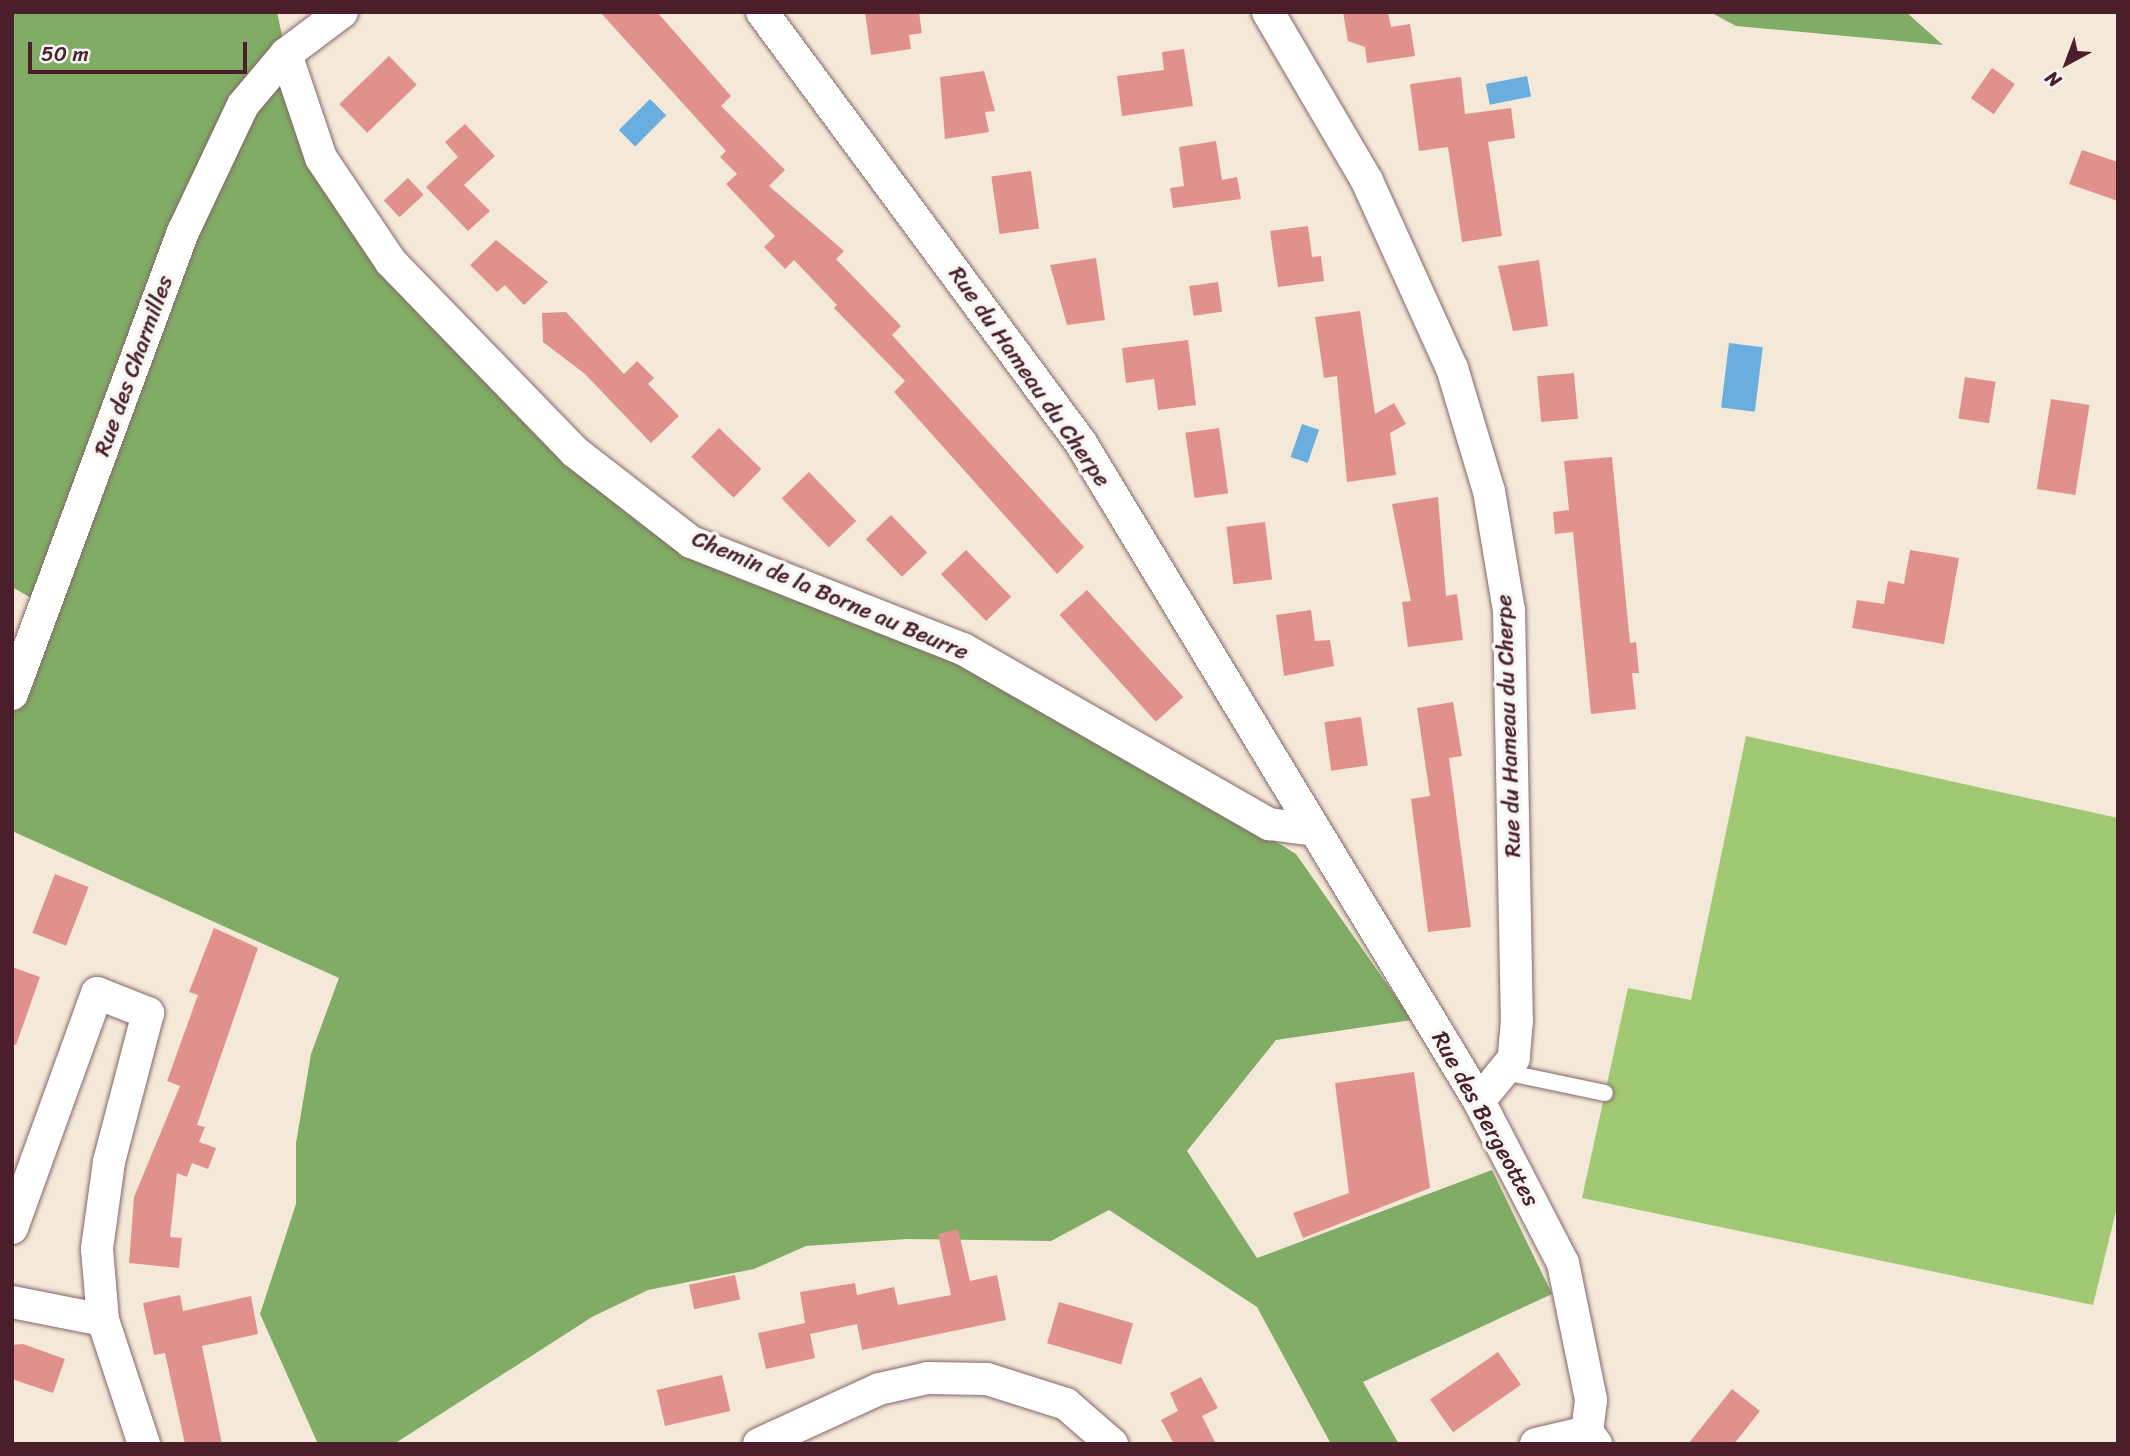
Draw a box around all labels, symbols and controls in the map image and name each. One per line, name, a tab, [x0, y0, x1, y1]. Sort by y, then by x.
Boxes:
scale bar	[32, 28, 250, 72]
north arrow	[2032, 28, 2102, 98]
text: 50 m	[41, 35, 89, 73]
text: N	[2037, 62, 2069, 96]
street label: Rue du Hameau du Cherpe	[942, 261, 1116, 493]
street label: Rue des Charmilles	[89, 272, 179, 460]
street label: Chemin de la Borne au Beurre	[687, 525, 973, 667]
street label: Rue du Hameau du Cherpe	[1491, 594, 1527, 858]
street label: Rue des Bergeottes	[1426, 1027, 1544, 1211]

